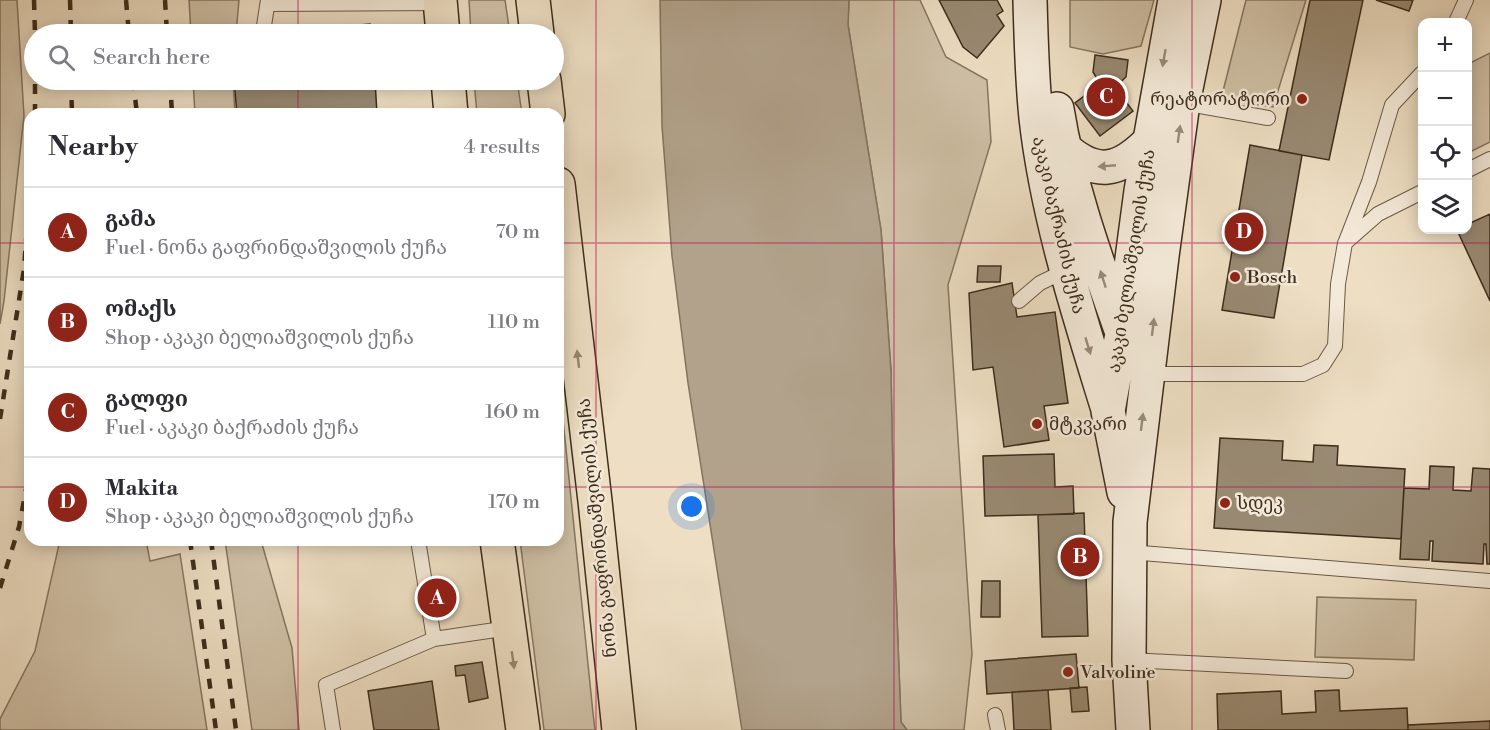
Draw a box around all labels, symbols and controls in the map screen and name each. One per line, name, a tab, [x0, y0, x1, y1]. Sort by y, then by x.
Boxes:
map controls	[1418, 18, 1472, 234]
button: +	[1418, 18, 1472, 72]
search box	[24, 24, 564, 90]
icon: search	[45, 41, 78, 74]
text: Search here	[93, 44, 210, 71]
one-way arrow	[1160, 48, 1169, 67]
button: −	[1418, 72, 1472, 126]
pin: C	[1086, 74, 1126, 120]
place label: რეატორატორი	[1150, 88, 1290, 111]
marker: რეატორატორი	[1295, 92, 1309, 106]
one-way arrow	[1174, 124, 1184, 143]
button: locate	[1418, 126, 1472, 180]
text: Nearby	[48, 131, 138, 163]
street label: აკაკი ბაქრაძის ქუჩა	[1027, 134, 1090, 316]
text: 4 results	[463, 135, 540, 160]
street label: აკაკი ბელიაშვილის ქუჩა	[1102, 148, 1161, 374]
one-way arrow	[1097, 161, 1116, 170]
button: layers	[1418, 180, 1472, 234]
text: გამა	[105, 206, 156, 233]
pin: D	[1224, 210, 1264, 254]
text: A	[60, 220, 75, 245]
text: 70 m	[496, 220, 540, 245]
text: Fuel · ნონა გაფრინდაშვილის ქუჩა	[105, 236, 447, 261]
place label: Bosch	[1246, 266, 1298, 289]
one-way arrow	[1098, 270, 1108, 288]
marker: Bosch	[1228, 270, 1242, 284]
text: ომაქს	[105, 296, 177, 323]
text: B	[60, 310, 75, 335]
text: 110 m	[488, 310, 540, 335]
one-way arrow	[1149, 318, 1158, 337]
text: Shop · აკაკი ბელიაშვილის ქუჩა	[105, 326, 414, 351]
one-way arrow	[1084, 337, 1093, 355]
one-way arrow	[574, 349, 583, 368]
text: გალფი	[105, 386, 188, 413]
street label: ნონა გაფრინდაშვილის ქუჩა	[572, 397, 623, 659]
text: C	[60, 400, 75, 425]
text: 160 m	[485, 400, 540, 425]
place label: მტკვარი	[1049, 413, 1127, 436]
one-way arrow	[1137, 413, 1146, 432]
text: Fuel · აკაკი ბაქრაძის ქუჩა	[105, 416, 359, 441]
marker: მტკვარი	[1030, 417, 1044, 431]
text: Makita	[105, 475, 178, 502]
text: D	[60, 490, 75, 515]
text: 170 m	[488, 490, 540, 515]
your location	[677, 492, 706, 521]
place label: სდეკ	[1237, 492, 1283, 515]
marker: სდეკ	[1218, 496, 1232, 510]
text: Shop · აკაკი ბელიაშვილის ქუჩა	[105, 505, 414, 530]
pin: B	[1060, 534, 1100, 580]
pin: A	[418, 576, 456, 620]
one-way arrow	[509, 651, 518, 670]
place label: Valvoline	[1079, 661, 1156, 684]
marker: Valvoline	[1061, 665, 1075, 679]

